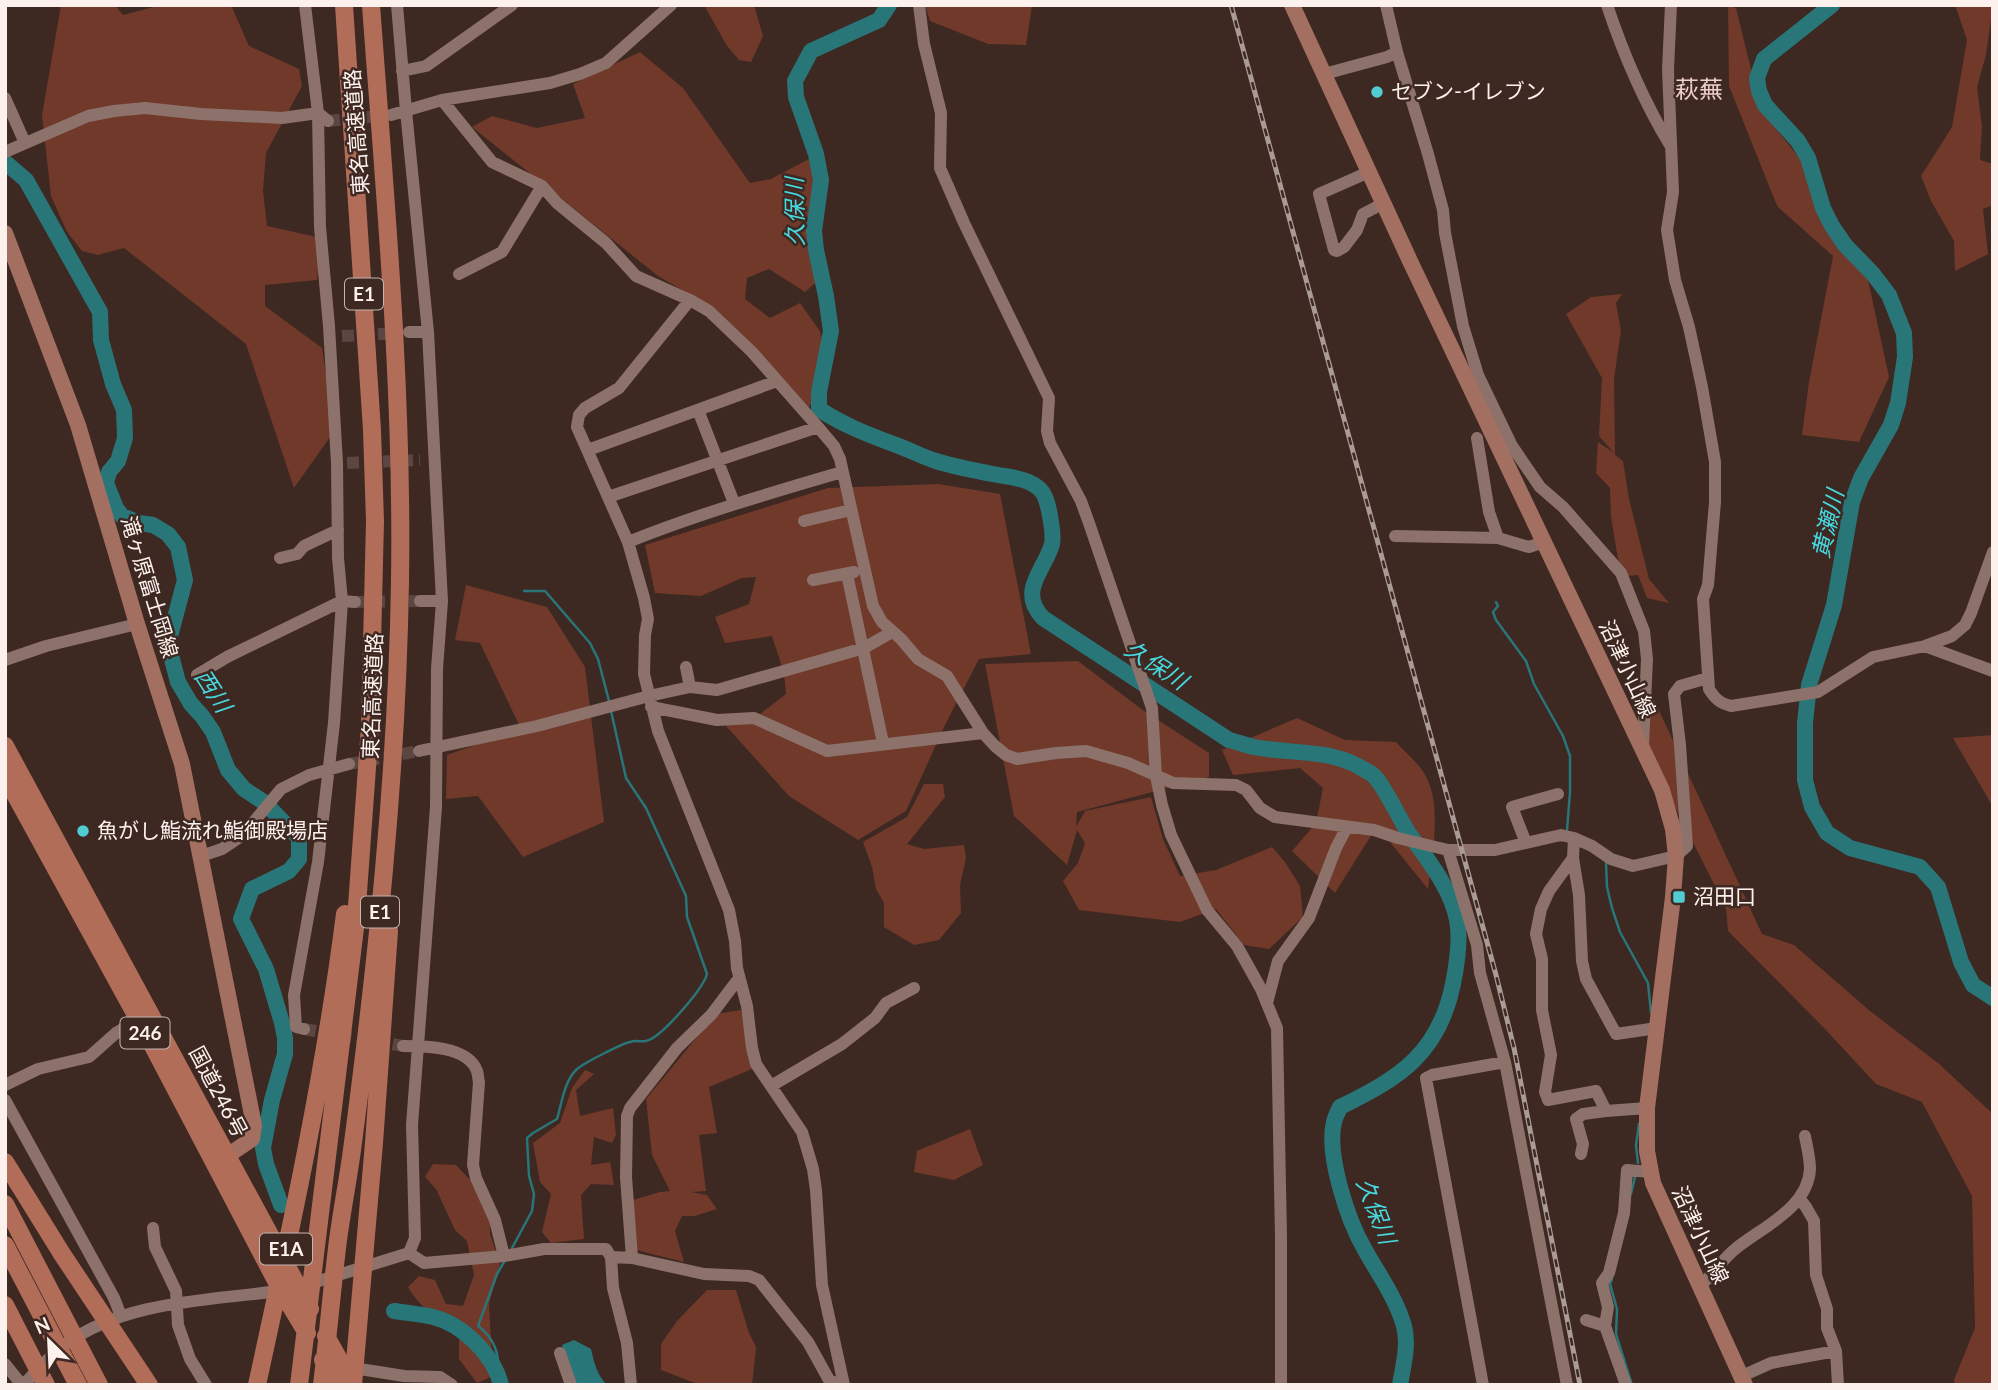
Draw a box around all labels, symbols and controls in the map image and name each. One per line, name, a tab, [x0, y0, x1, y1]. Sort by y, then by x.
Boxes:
street label: 東名高速道路	[339, 68, 372, 196]
district label: 萩蕪	[1675, 74, 1723, 103]
place label: セブン-イレブン	[1391, 78, 1546, 103]
marker: セブン-イレブン	[1369, 84, 1385, 100]
water label: 久保川	[779, 174, 809, 247]
road number: E1	[345, 278, 383, 310]
water label: 黄瀬川	[1806, 484, 1849, 561]
street label: 滝ヶ原富士岡線	[117, 513, 184, 661]
street label: 沼津小山線	[1595, 616, 1662, 721]
street label: 東名高速道路	[357, 633, 386, 759]
water label: 久保川	[1120, 634, 1196, 696]
water label: 西川	[190, 664, 240, 720]
place label: 魚がし鮨流れ鮨御殿場店	[97, 817, 328, 842]
marker: 魚がし鮨流れ鮨御殿場店	[75, 823, 91, 839]
place label: 沼田口	[1693, 883, 1756, 908]
marker: 沼田口	[1671, 889, 1687, 905]
road number: E1	[361, 896, 399, 928]
road number: 246	[120, 1018, 170, 1049]
street label: 国道246号	[185, 1041, 254, 1141]
water label: 久保川	[1351, 1173, 1403, 1251]
street label: 沼津小山線	[1668, 1182, 1735, 1287]
road number: E1A	[260, 1233, 312, 1264]
north arrow	[14, 1306, 84, 1376]
text: N	[31, 1312, 53, 1338]

